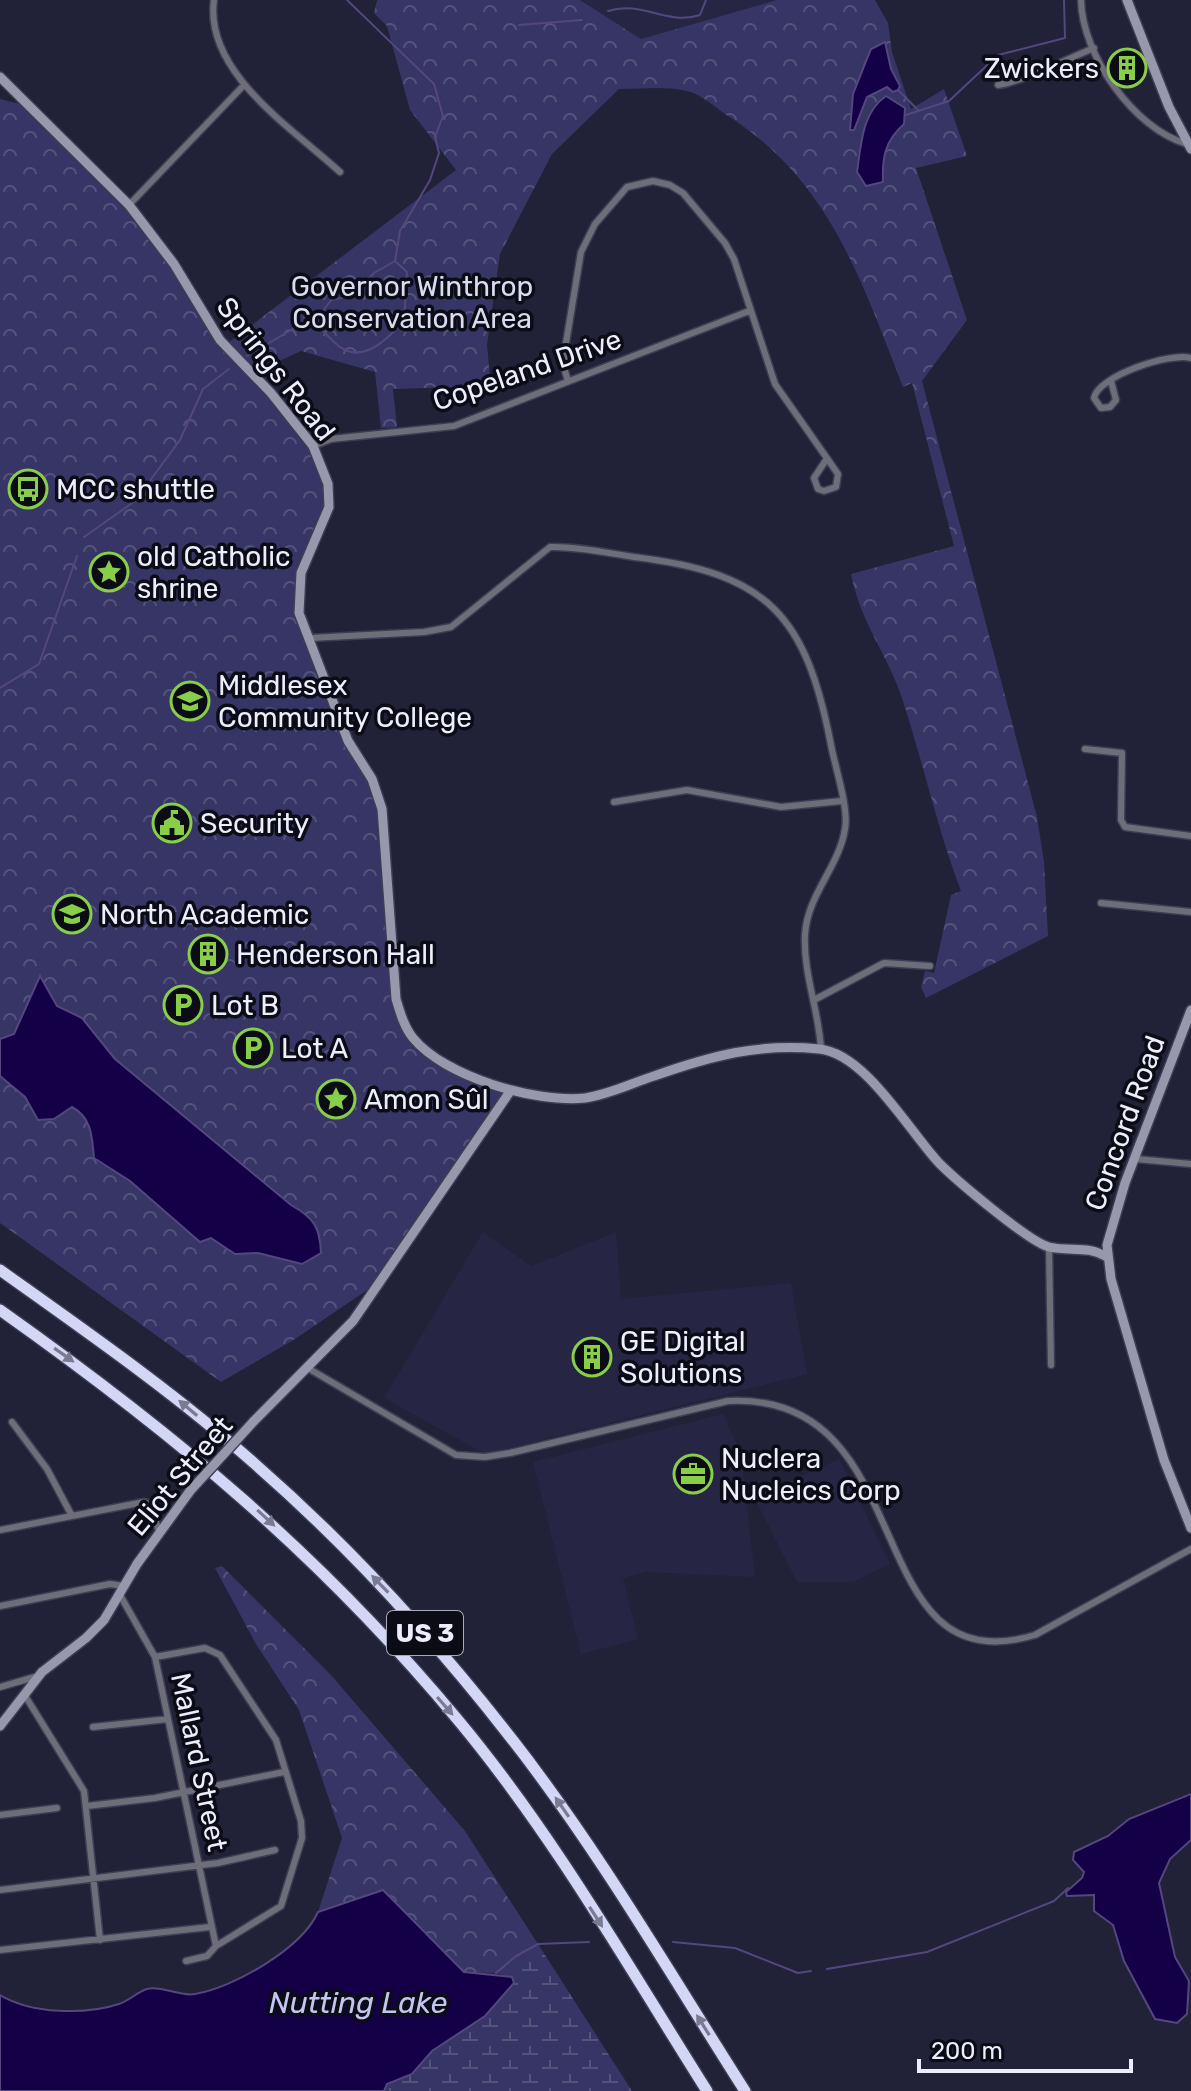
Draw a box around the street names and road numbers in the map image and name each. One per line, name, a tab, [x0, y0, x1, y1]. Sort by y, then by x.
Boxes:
street label: Springs Road	[210, 291, 342, 447]
street label: Copeland Drive	[428, 322, 626, 418]
street label: Concord Road	[1078, 1031, 1172, 1215]
street label: Eliot Street	[121, 1410, 239, 1542]
road number: US 3	[387, 1611, 463, 1655]
street label: Mallard Street	[164, 1670, 234, 1854]

